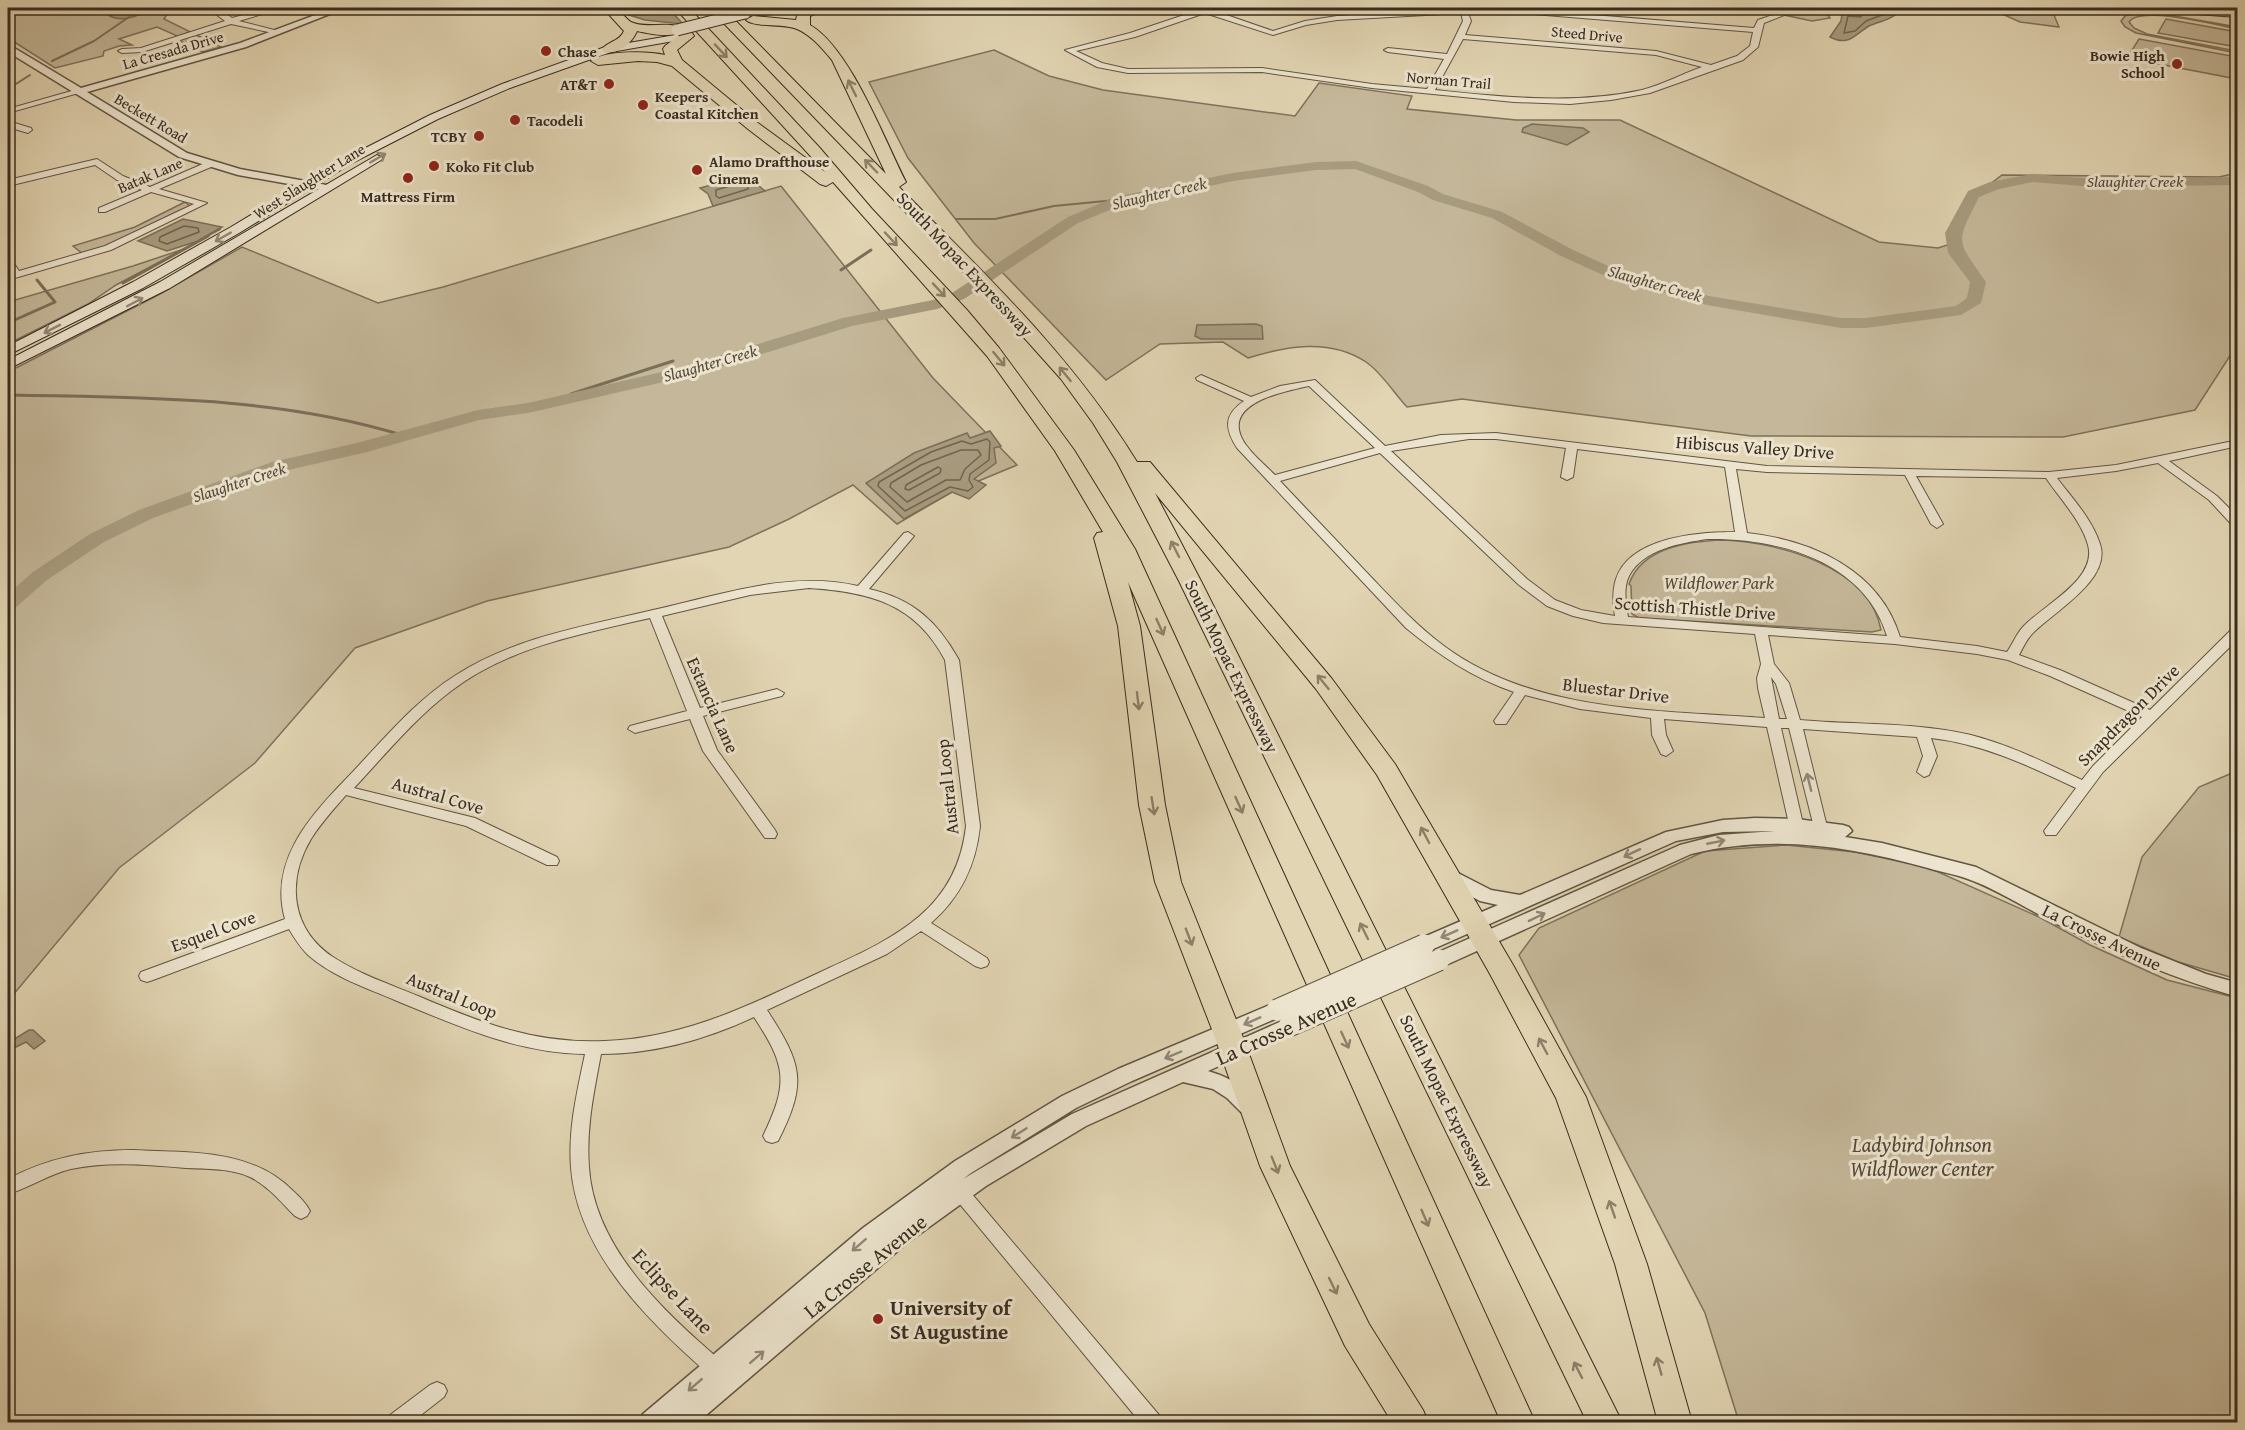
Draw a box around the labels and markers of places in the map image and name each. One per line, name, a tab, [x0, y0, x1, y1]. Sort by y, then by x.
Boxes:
place label: Chase	[558, 41, 597, 62]
marker: Chase	[539, 44, 553, 58]
place label: Bowie High School	[2090, 45, 2165, 83]
marker: Bowie High School	[2170, 57, 2184, 71]
place label: AT&T	[560, 74, 597, 95]
marker: AT&T	[602, 77, 616, 91]
place label: Keepers Coastal Kitchen	[655, 86, 759, 124]
marker: Keepers Coastal Kitchen	[636, 98, 650, 112]
place label: Tacodeli	[527, 110, 583, 131]
marker: Tacodeli	[508, 113, 522, 127]
place label: TCBY	[431, 126, 468, 147]
marker: TCBY	[472, 129, 486, 143]
place label: Alamo Drafthouse Cinema	[709, 151, 829, 189]
place label: Koko Fit Club	[446, 156, 534, 177]
marker: Koko Fit Club	[427, 159, 441, 173]
marker: Alamo Drafthouse Cinema	[690, 163, 704, 177]
marker: Mattress Firm	[401, 171, 415, 185]
place label: Mattress Firm	[361, 186, 455, 207]
place label: University of St Augustine	[890, 1292, 1013, 1347]
marker: University of St Augustine	[871, 1312, 885, 1326]

